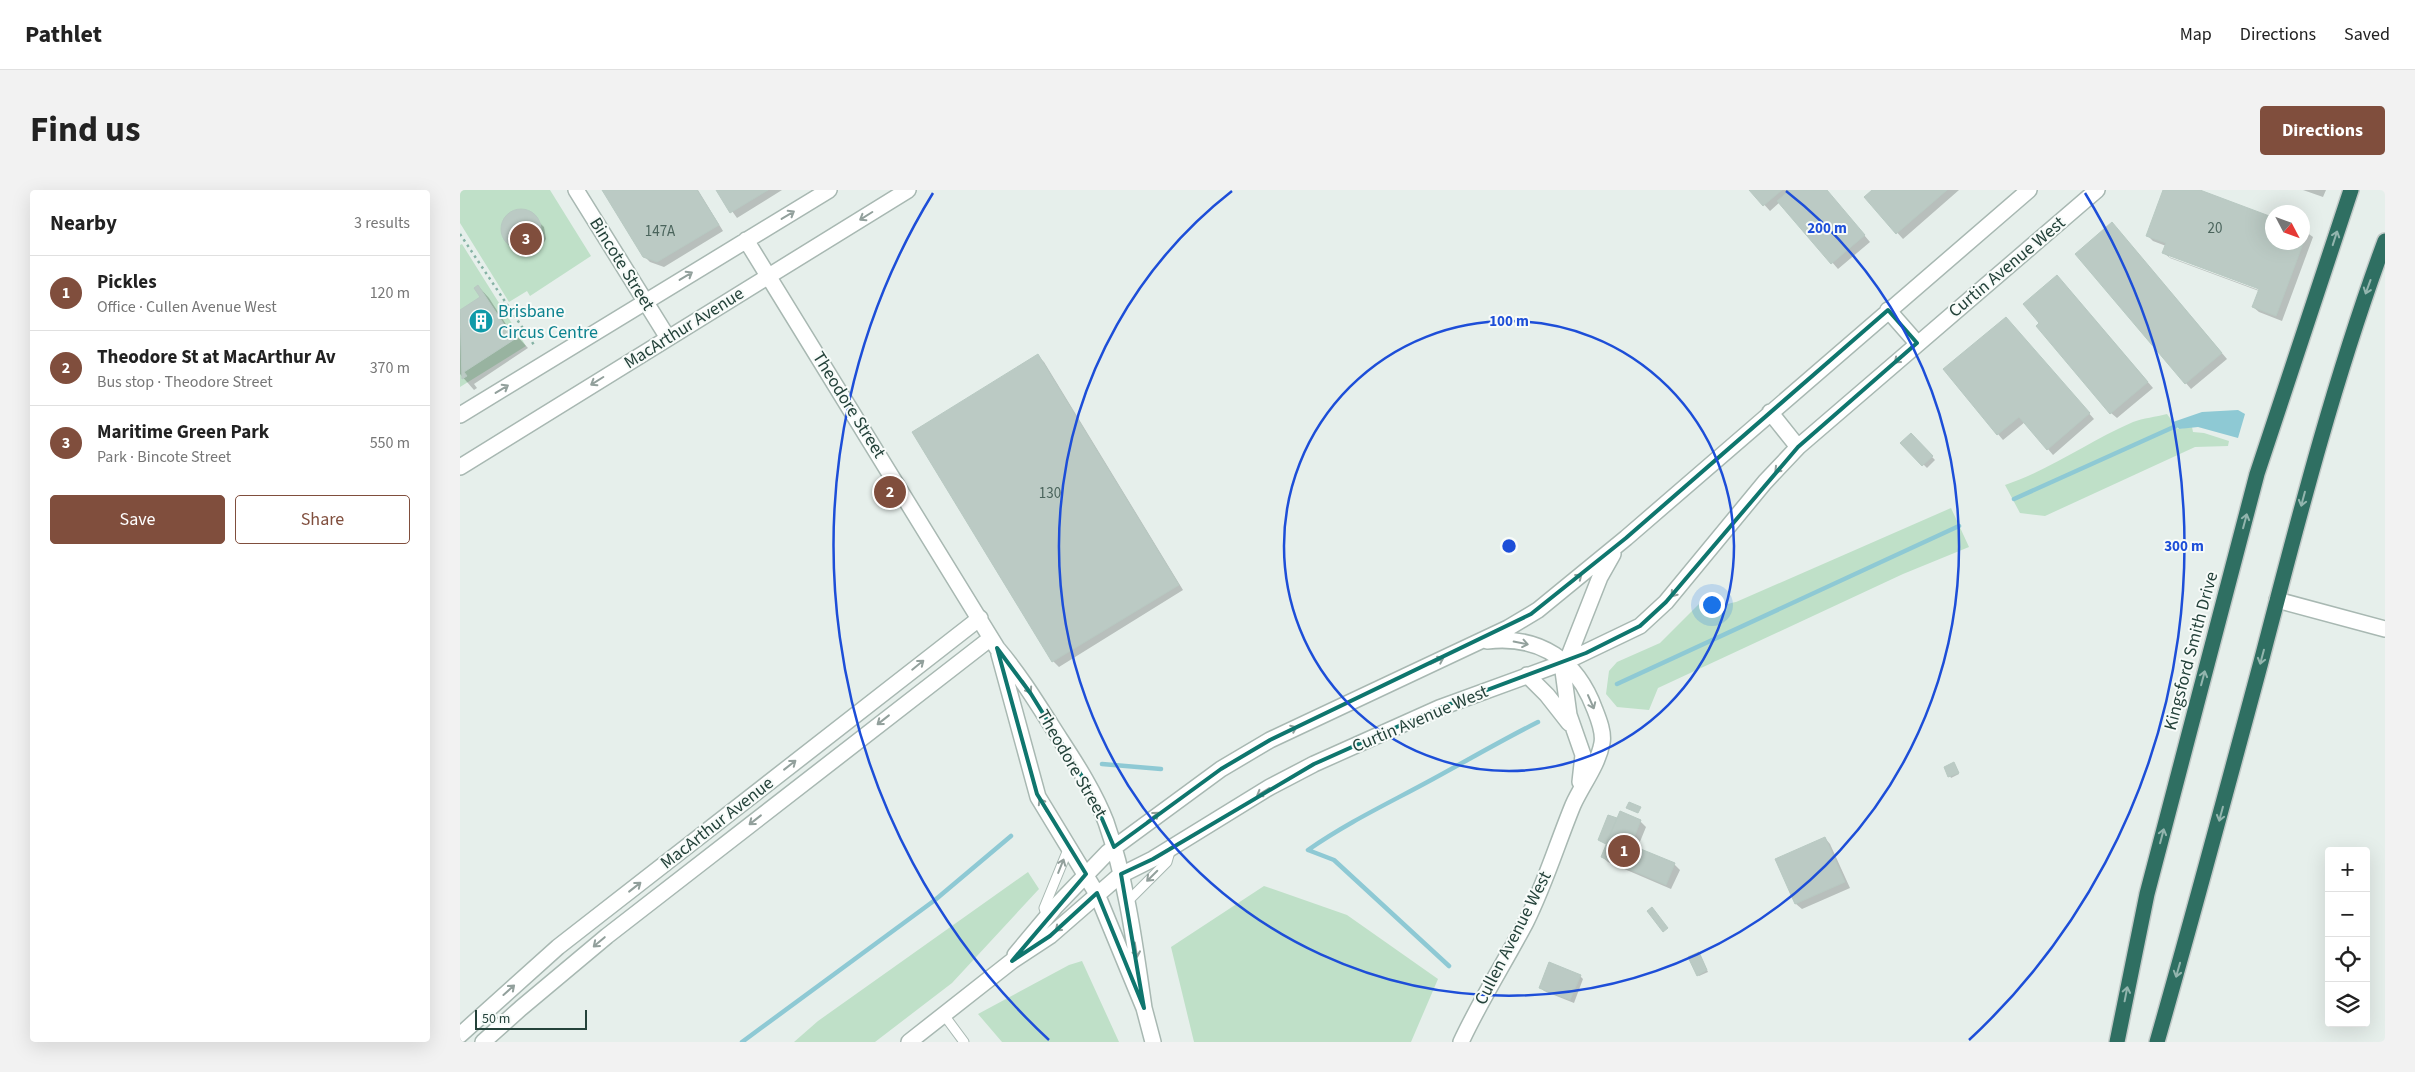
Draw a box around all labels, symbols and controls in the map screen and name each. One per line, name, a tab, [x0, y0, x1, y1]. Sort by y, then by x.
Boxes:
text: Pathlet	[25, 17, 102, 52]
text: Map	[2180, 22, 2212, 47]
text: Directions	[2240, 22, 2316, 47]
text: Saved	[2344, 22, 2390, 47]
text: Find us	[30, 105, 140, 155]
button: Directions	[2260, 106, 2385, 155]
north arrow	[2265, 205, 2310, 250]
text: Nearby	[50, 208, 117, 238]
one-way arrow	[780, 209, 794, 219]
one-way arrow	[860, 211, 874, 221]
street label: Curtin Avenue West	[1943, 211, 2071, 323]
text: 3 results	[354, 212, 410, 234]
street label: Bincote Street	[583, 213, 661, 315]
text: 200 m	[1807, 218, 1847, 239]
house number: 20	[2208, 218, 2222, 239]
pin: 3	[510, 220, 542, 258]
house number: 147A	[645, 221, 676, 242]
one-way arrow	[2331, 230, 2340, 246]
text: Pickles	[97, 269, 157, 296]
one-way arrow	[679, 271, 693, 281]
one-way arrow	[2363, 279, 2372, 294]
street label: MacArthur Avenue	[619, 281, 749, 375]
text: 1	[62, 282, 70, 304]
text: 120 m	[370, 282, 410, 304]
text: Office · Cullen Avenue West	[97, 296, 277, 318]
place label: Brisbane Circus Centre	[498, 299, 598, 345]
building icon: Brisbane Circus Centre	[468, 308, 494, 334]
text: 100 m	[1489, 311, 1529, 332]
text: Theodore St at MacArthur Av	[97, 344, 336, 371]
street label: Theodore Street	[806, 347, 892, 463]
one-way arrow	[1894, 352, 1907, 364]
text: 2	[62, 357, 70, 379]
text: 370 m	[370, 357, 410, 379]
text: Bus stop · Theodore Street	[97, 371, 273, 393]
one-way arrow	[590, 377, 604, 387]
one-way arrow	[494, 384, 508, 394]
text: Maritime Green Park	[97, 419, 269, 446]
text: 3	[62, 432, 70, 454]
text: 550 m	[370, 432, 410, 454]
text: Park · Bincote Street	[97, 446, 231, 468]
one-way arrow	[1774, 460, 1786, 473]
pin: 2	[874, 473, 906, 511]
house number: 130	[1039, 483, 1061, 504]
one-way arrow	[2298, 491, 2308, 507]
button: Save	[50, 495, 225, 544]
button: Share	[235, 495, 410, 544]
one-way arrow	[2240, 514, 2250, 530]
text: 300 m	[2164, 536, 2204, 557]
centre of rings	[1500, 537, 1518, 555]
street label: Kingsford Smith Drive	[2158, 569, 2224, 733]
one-way arrow	[1569, 573, 1582, 584]
one-way arrow	[1670, 585, 1681, 598]
your location	[1699, 592, 1725, 618]
one-way arrow	[1513, 638, 1529, 648]
one-way arrow	[2257, 648, 2266, 664]
one-way arrow	[1429, 656, 1444, 666]
one-way arrow	[912, 660, 925, 671]
one-way arrow	[2199, 671, 2208, 687]
street label: Curtin Avenue West	[1348, 679, 1492, 759]
one-way arrow	[1022, 680, 1032, 694]
one-way arrow	[1587, 694, 1597, 709]
street label: Theodore Street	[1031, 705, 1113, 823]
one-way arrow	[877, 715, 890, 726]
one-way arrow	[1282, 725, 1297, 735]
one-way arrow	[783, 760, 796, 771]
street label: MacArthur Avenue	[655, 771, 779, 875]
one-way arrow	[1257, 787, 1271, 797]
one-way arrow	[1037, 798, 1047, 812]
one-way arrow	[2216, 805, 2225, 821]
one-way arrow	[1146, 812, 1159, 823]
one-way arrow	[749, 815, 762, 826]
one-way arrow	[2158, 828, 2167, 844]
pin: 1	[1608, 832, 1640, 870]
map controls	[2325, 847, 2370, 1027]
button: +	[2325, 847, 2370, 892]
one-way arrow	[1057, 859, 1066, 874]
street label: Cullen Avenue West	[1469, 867, 1557, 1009]
one-way arrow	[1146, 870, 1158, 883]
one-way arrow	[628, 882, 642, 892]
button: −	[2325, 892, 2370, 937]
one-way arrow	[1055, 921, 1068, 932]
one-way arrow	[593, 937, 606, 948]
button: locate	[2325, 937, 2370, 982]
one-way arrow	[1131, 942, 1141, 958]
one-way arrow	[2172, 962, 2182, 978]
button: layers	[2325, 982, 2370, 1027]
one-way arrow	[503, 984, 516, 996]
one-way arrow	[2122, 987, 2132, 1003]
scale bar	[475, 1007, 588, 1030]
text: 50 m	[482, 1009, 510, 1029]

